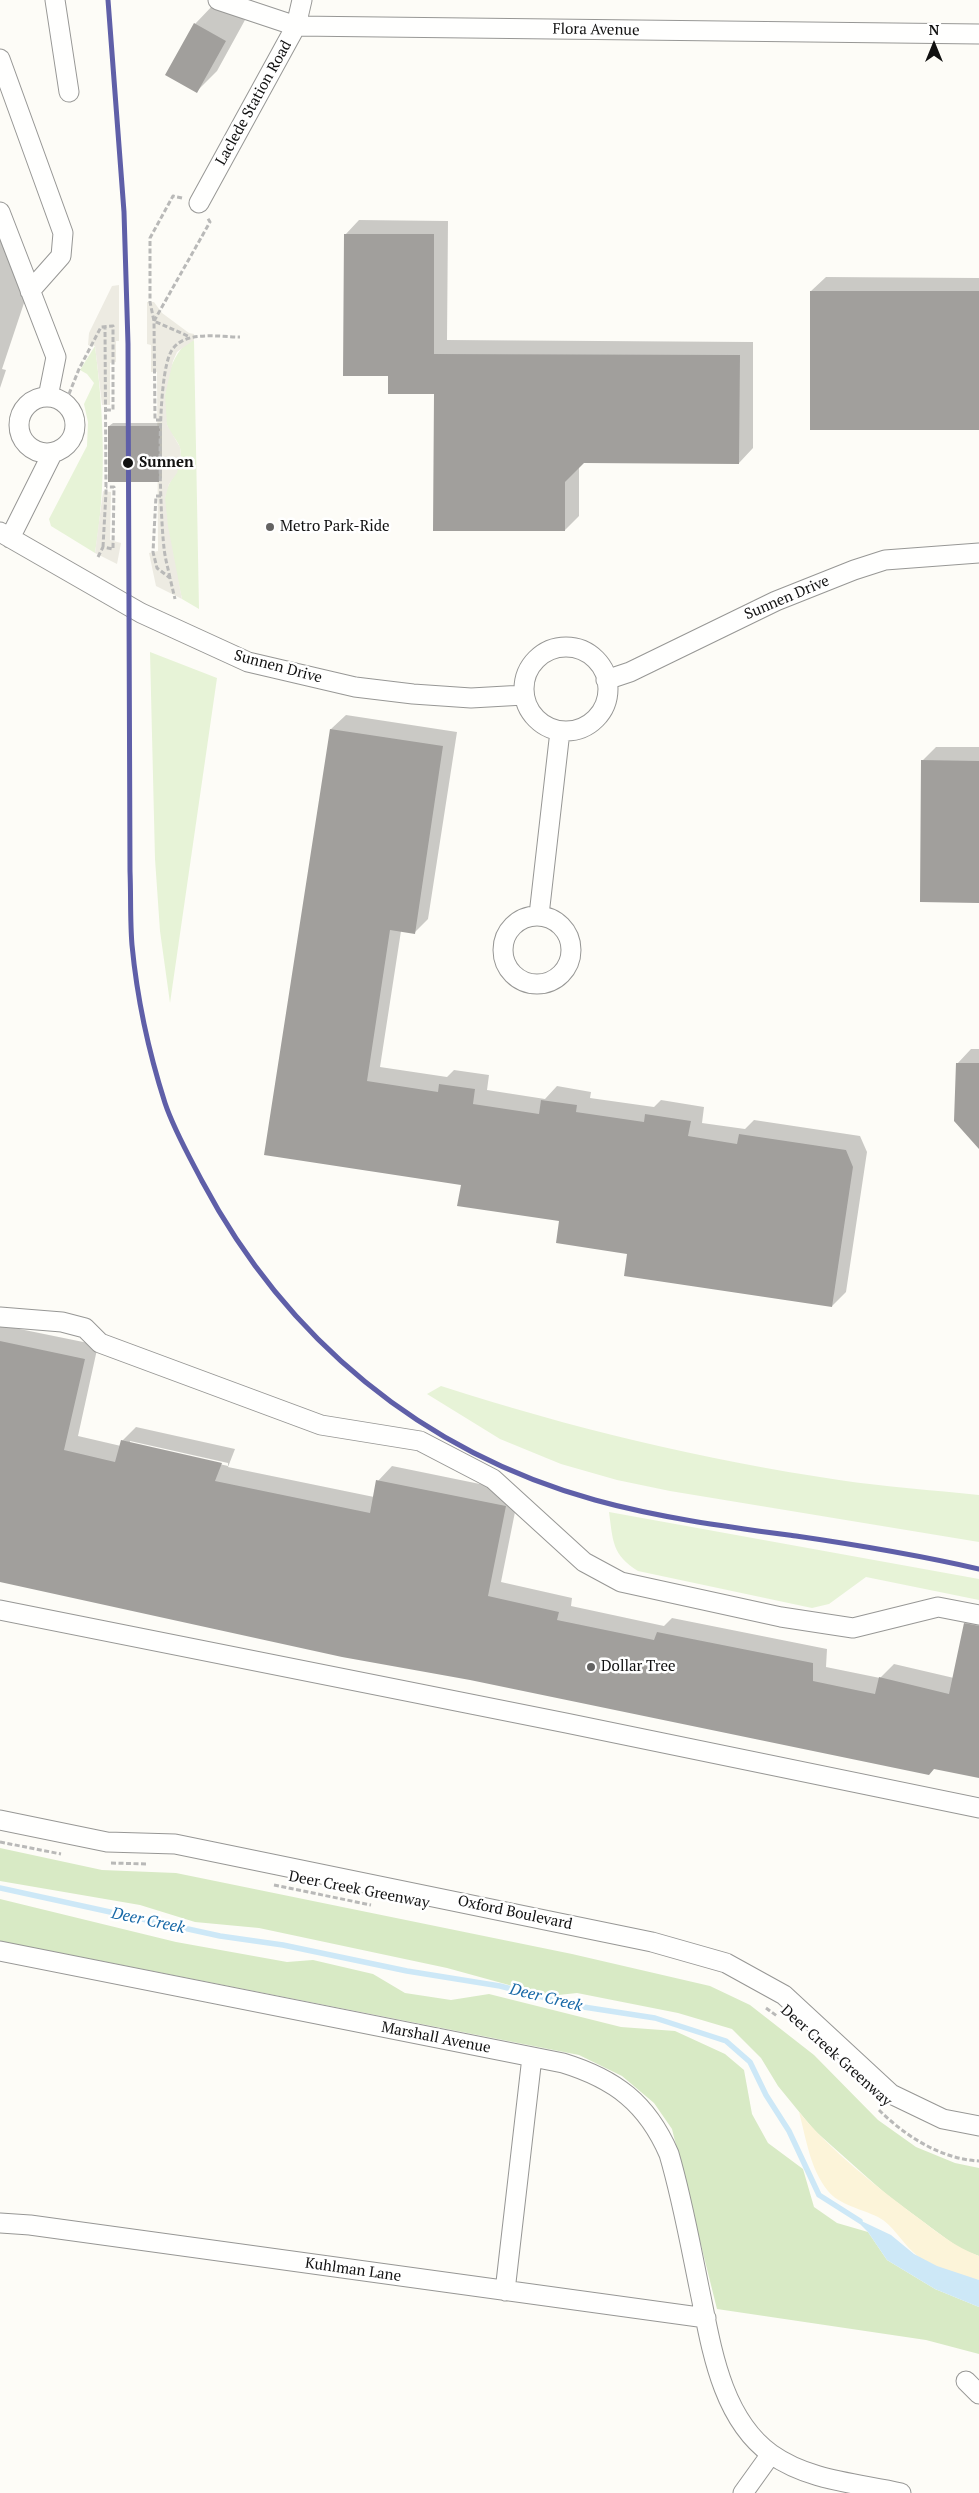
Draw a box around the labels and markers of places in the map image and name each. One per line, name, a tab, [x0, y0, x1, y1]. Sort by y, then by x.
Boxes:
place label: Sunnen	[139, 454, 194, 472]
marker: Sunnen	[121, 456, 135, 470]
place label: Metro Park-Ride	[280, 518, 390, 536]
marker: Metro Park-Ride	[264, 521, 276, 533]
place label: Dollar Tree	[601, 1658, 676, 1676]
marker: Dollar Tree	[585, 1661, 597, 1673]

